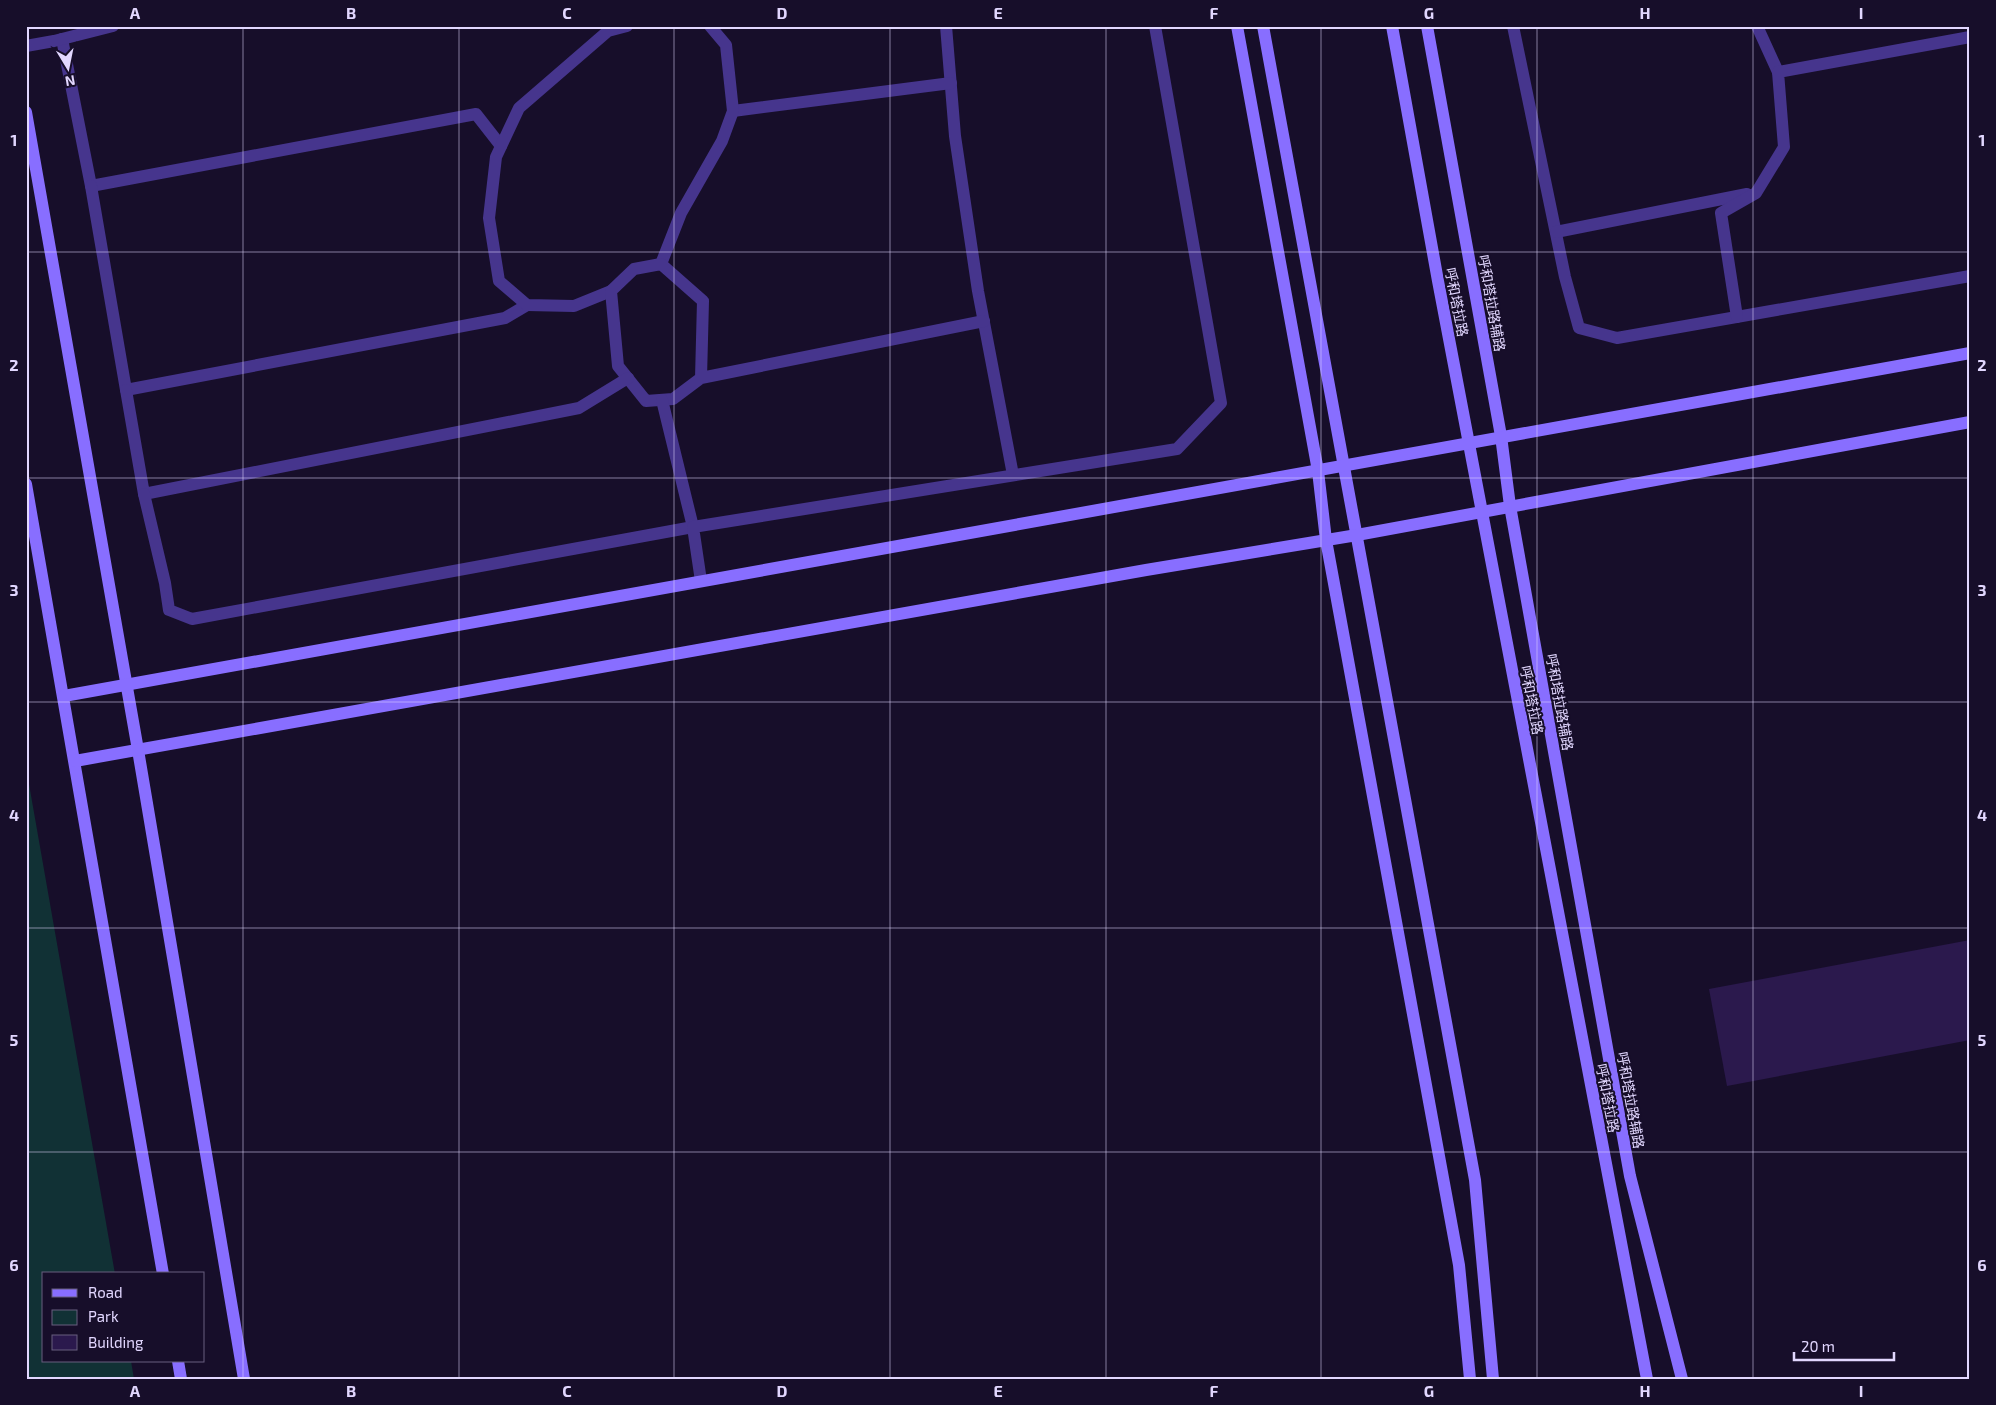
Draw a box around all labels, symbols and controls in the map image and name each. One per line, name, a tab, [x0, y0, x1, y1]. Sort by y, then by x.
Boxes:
text: A	[130, 3, 141, 22]
text: B	[346, 3, 356, 22]
text: C	[562, 3, 572, 22]
text: D	[777, 3, 788, 22]
text: E	[993, 3, 1003, 22]
text: F	[1210, 3, 1219, 22]
text: G	[1424, 3, 1434, 22]
text: H	[1639, 3, 1651, 22]
text: I	[1859, 3, 1863, 22]
north arrow	[42, 42, 92, 92]
text: N	[64, 72, 77, 91]
text: 1	[11, 130, 17, 149]
text: 1	[1979, 130, 1985, 149]
street label: 呼和塔拉路辅路	[1475, 253, 1509, 353]
street label: 呼和塔拉路	[1442, 266, 1472, 338]
text: 2	[9, 355, 19, 374]
text: 2	[1977, 355, 1987, 374]
text: 3	[9, 580, 19, 599]
text: 3	[1977, 580, 1987, 599]
street label: 呼和塔拉路辅路	[1543, 652, 1577, 752]
street label: 呼和塔拉路	[1517, 664, 1547, 736]
text: 4	[9, 805, 19, 824]
text: 4	[1977, 805, 1987, 824]
text: 5	[10, 1030, 19, 1049]
text: 5	[1978, 1030, 1987, 1049]
street label: 呼和塔拉路辅路	[1614, 1050, 1648, 1150]
street label: 呼和塔拉路	[1593, 1062, 1623, 1134]
text: 6	[9, 1255, 19, 1274]
text: 6	[1977, 1255, 1987, 1274]
legend	[42, 1272, 205, 1362]
text: Road	[88, 1283, 123, 1301]
text: Park	[88, 1307, 119, 1325]
scale bar	[1794, 1330, 1894, 1362]
text: Building	[88, 1333, 144, 1351]
text: 20 m	[1801, 1337, 1835, 1355]
text: A	[130, 1381, 141, 1400]
text: B	[346, 1381, 356, 1400]
text: C	[562, 1381, 572, 1400]
text: D	[777, 1381, 788, 1400]
text: E	[993, 1381, 1003, 1400]
text: F	[1210, 1381, 1219, 1400]
text: G	[1424, 1381, 1434, 1400]
text: H	[1639, 1381, 1651, 1400]
text: I	[1859, 1381, 1863, 1400]

